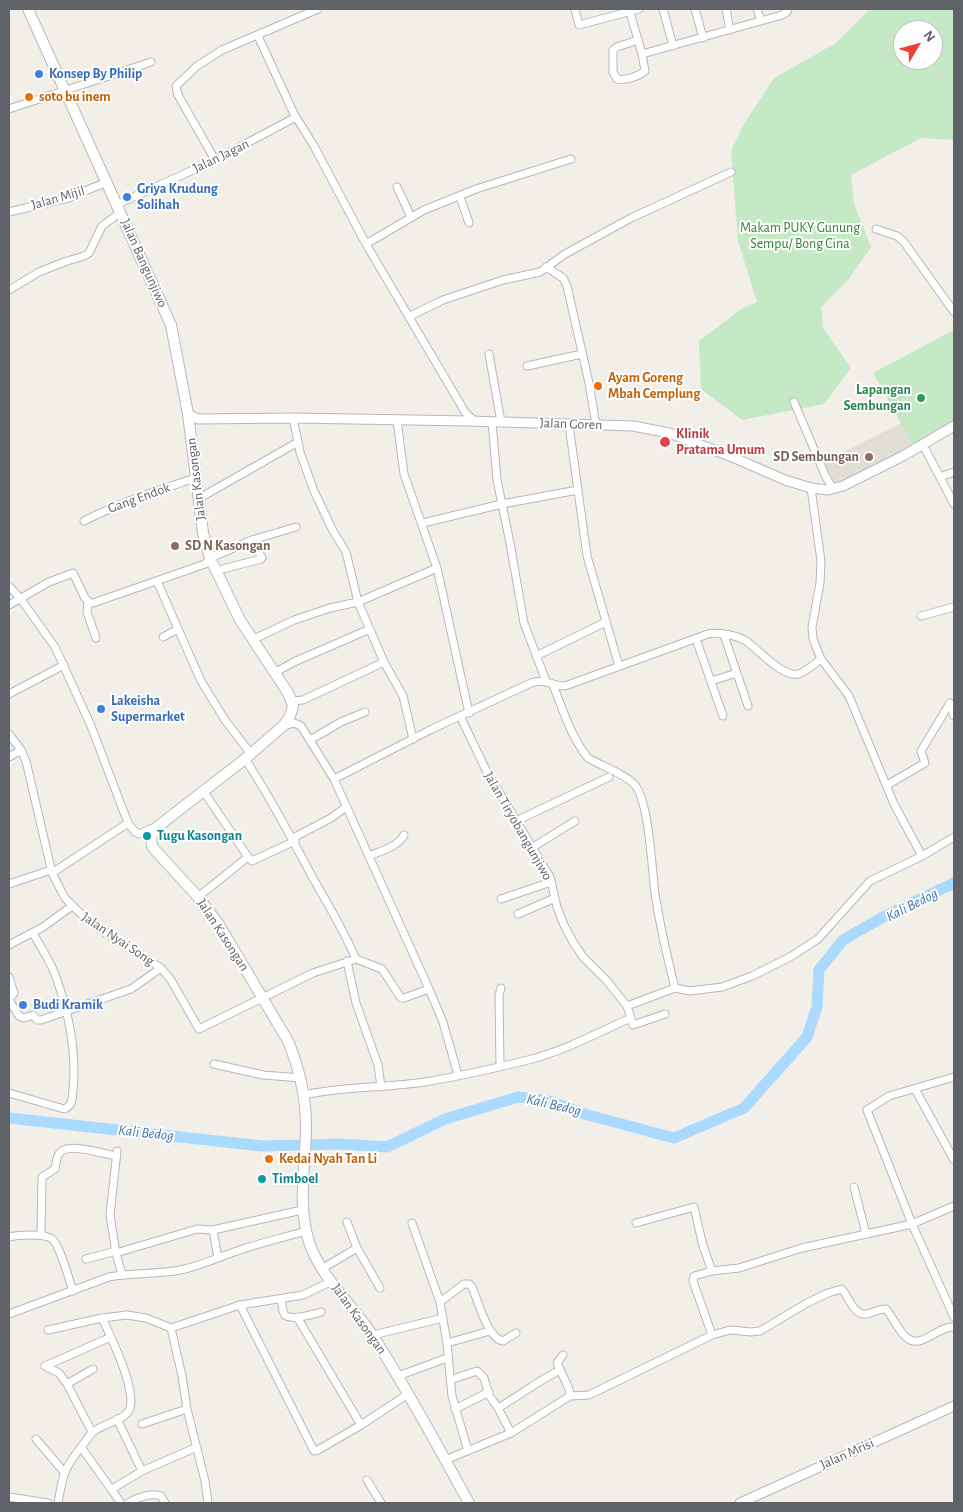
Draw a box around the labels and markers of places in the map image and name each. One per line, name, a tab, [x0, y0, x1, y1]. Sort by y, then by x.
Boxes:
place label: Konsep By Philip	[49, 66, 142, 82]
marker: Konsep By Philip	[33, 68, 45, 80]
place label: soto bu inem	[39, 89, 111, 105]
marker: soto bu inem	[23, 91, 35, 103]
place label: Griya Krudung Solihah	[137, 181, 218, 213]
marker: Griya Krudung Solihah	[121, 191, 133, 203]
place label: Ayam Goreng Mbah Cemplung	[608, 370, 700, 402]
marker: Ayam Goreng Mbah Cemplung	[592, 380, 604, 392]
place label: Lapangan Sembungan	[844, 382, 911, 414]
marker: Lapangan Sembungan	[915, 392, 927, 404]
place label: Klinik Pratama Umum	[676, 426, 765, 458]
marker: Klinik Pratama Umum	[658, 435, 672, 449]
place label: SD Sembungan	[773, 449, 859, 465]
marker: SD Sembungan	[863, 451, 875, 463]
place label: SD N Kasongan	[185, 538, 270, 554]
marker: SD N Kasongan	[169, 540, 181, 552]
place label: Lakeisha Supermarket	[111, 693, 185, 726]
marker: Lakeisha Supermarket	[95, 703, 107, 715]
place label: Tugu Kasongan	[157, 828, 242, 844]
marker: Tugu Kasongan	[141, 830, 153, 842]
place label: Budi Kramik	[33, 997, 103, 1013]
marker: Budi Kramik	[17, 999, 29, 1011]
place label: Kedai Nyah Tan Li	[279, 1151, 377, 1167]
marker: Kedai Nyah Tan Li	[263, 1153, 275, 1165]
place label: Timboel	[272, 1171, 318, 1187]
marker: Timboel	[256, 1173, 268, 1185]

